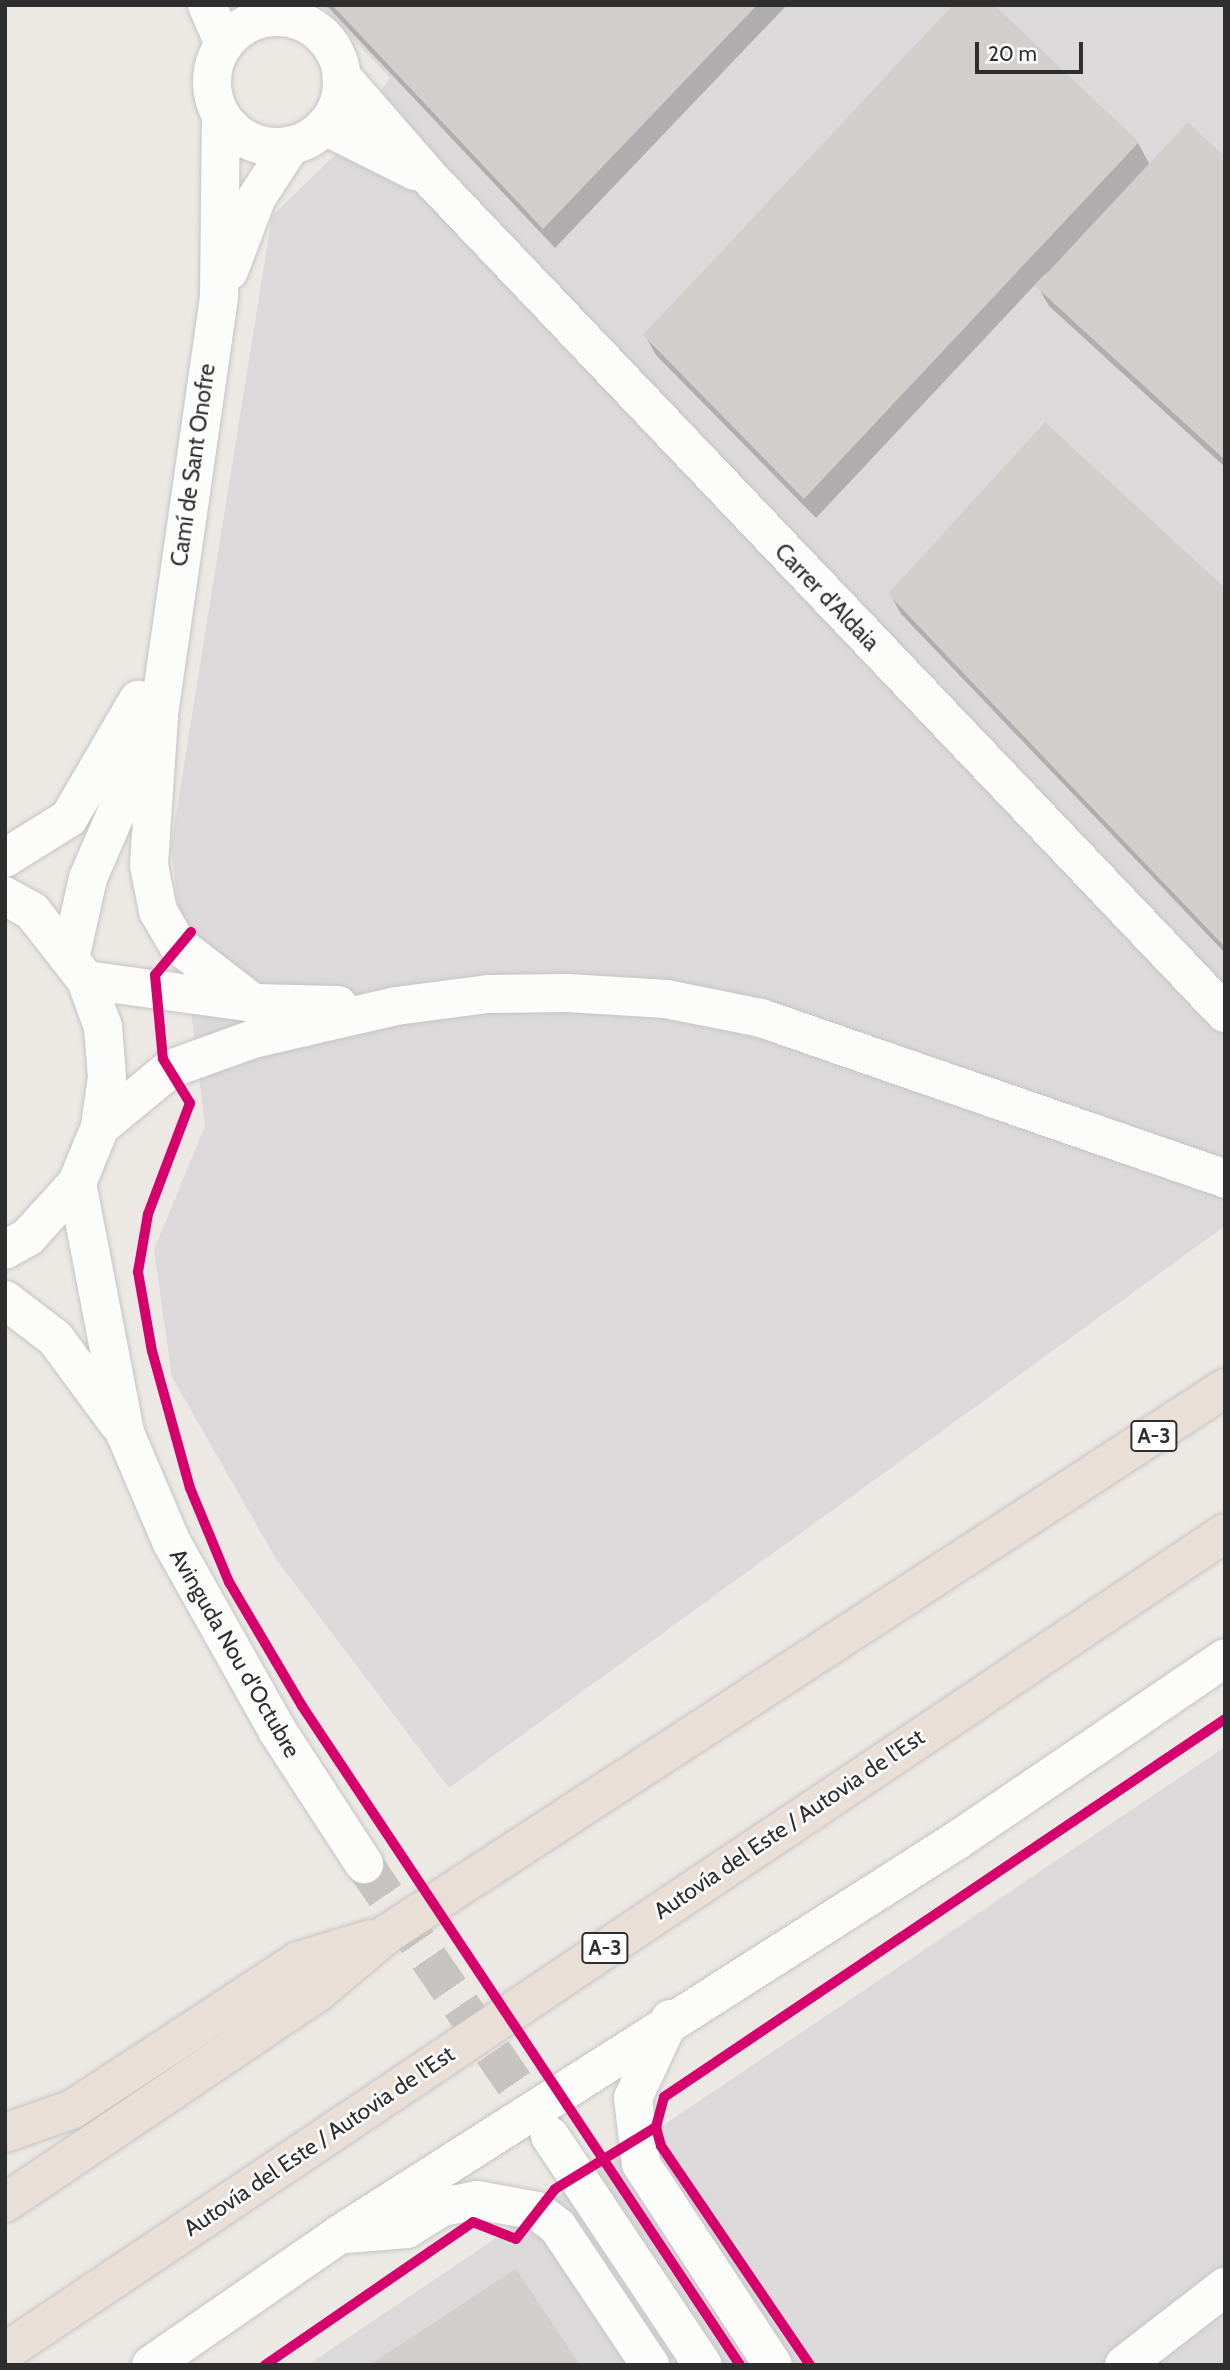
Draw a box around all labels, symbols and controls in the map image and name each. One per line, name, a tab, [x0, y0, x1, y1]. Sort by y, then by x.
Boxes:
scale bar	[978, 28, 1086, 72]
text: 20 m	[988, 41, 1037, 66]
street label: Camí de Sant Onofre	[165, 362, 221, 568]
street label: Carrer d'Aldaia	[769, 538, 885, 656]
road number: A-3	[1130, 1418, 1178, 1454]
street label: Avinguda Nou d'Octubre	[164, 1544, 306, 1762]
street label: Autovía del Este / Autovia de l'Est	[649, 1723, 929, 1925]
road number: A-3	[580, 1930, 630, 1966]
street label: Autovía del Este / Autovia de l'Est	[179, 2040, 459, 2242]

